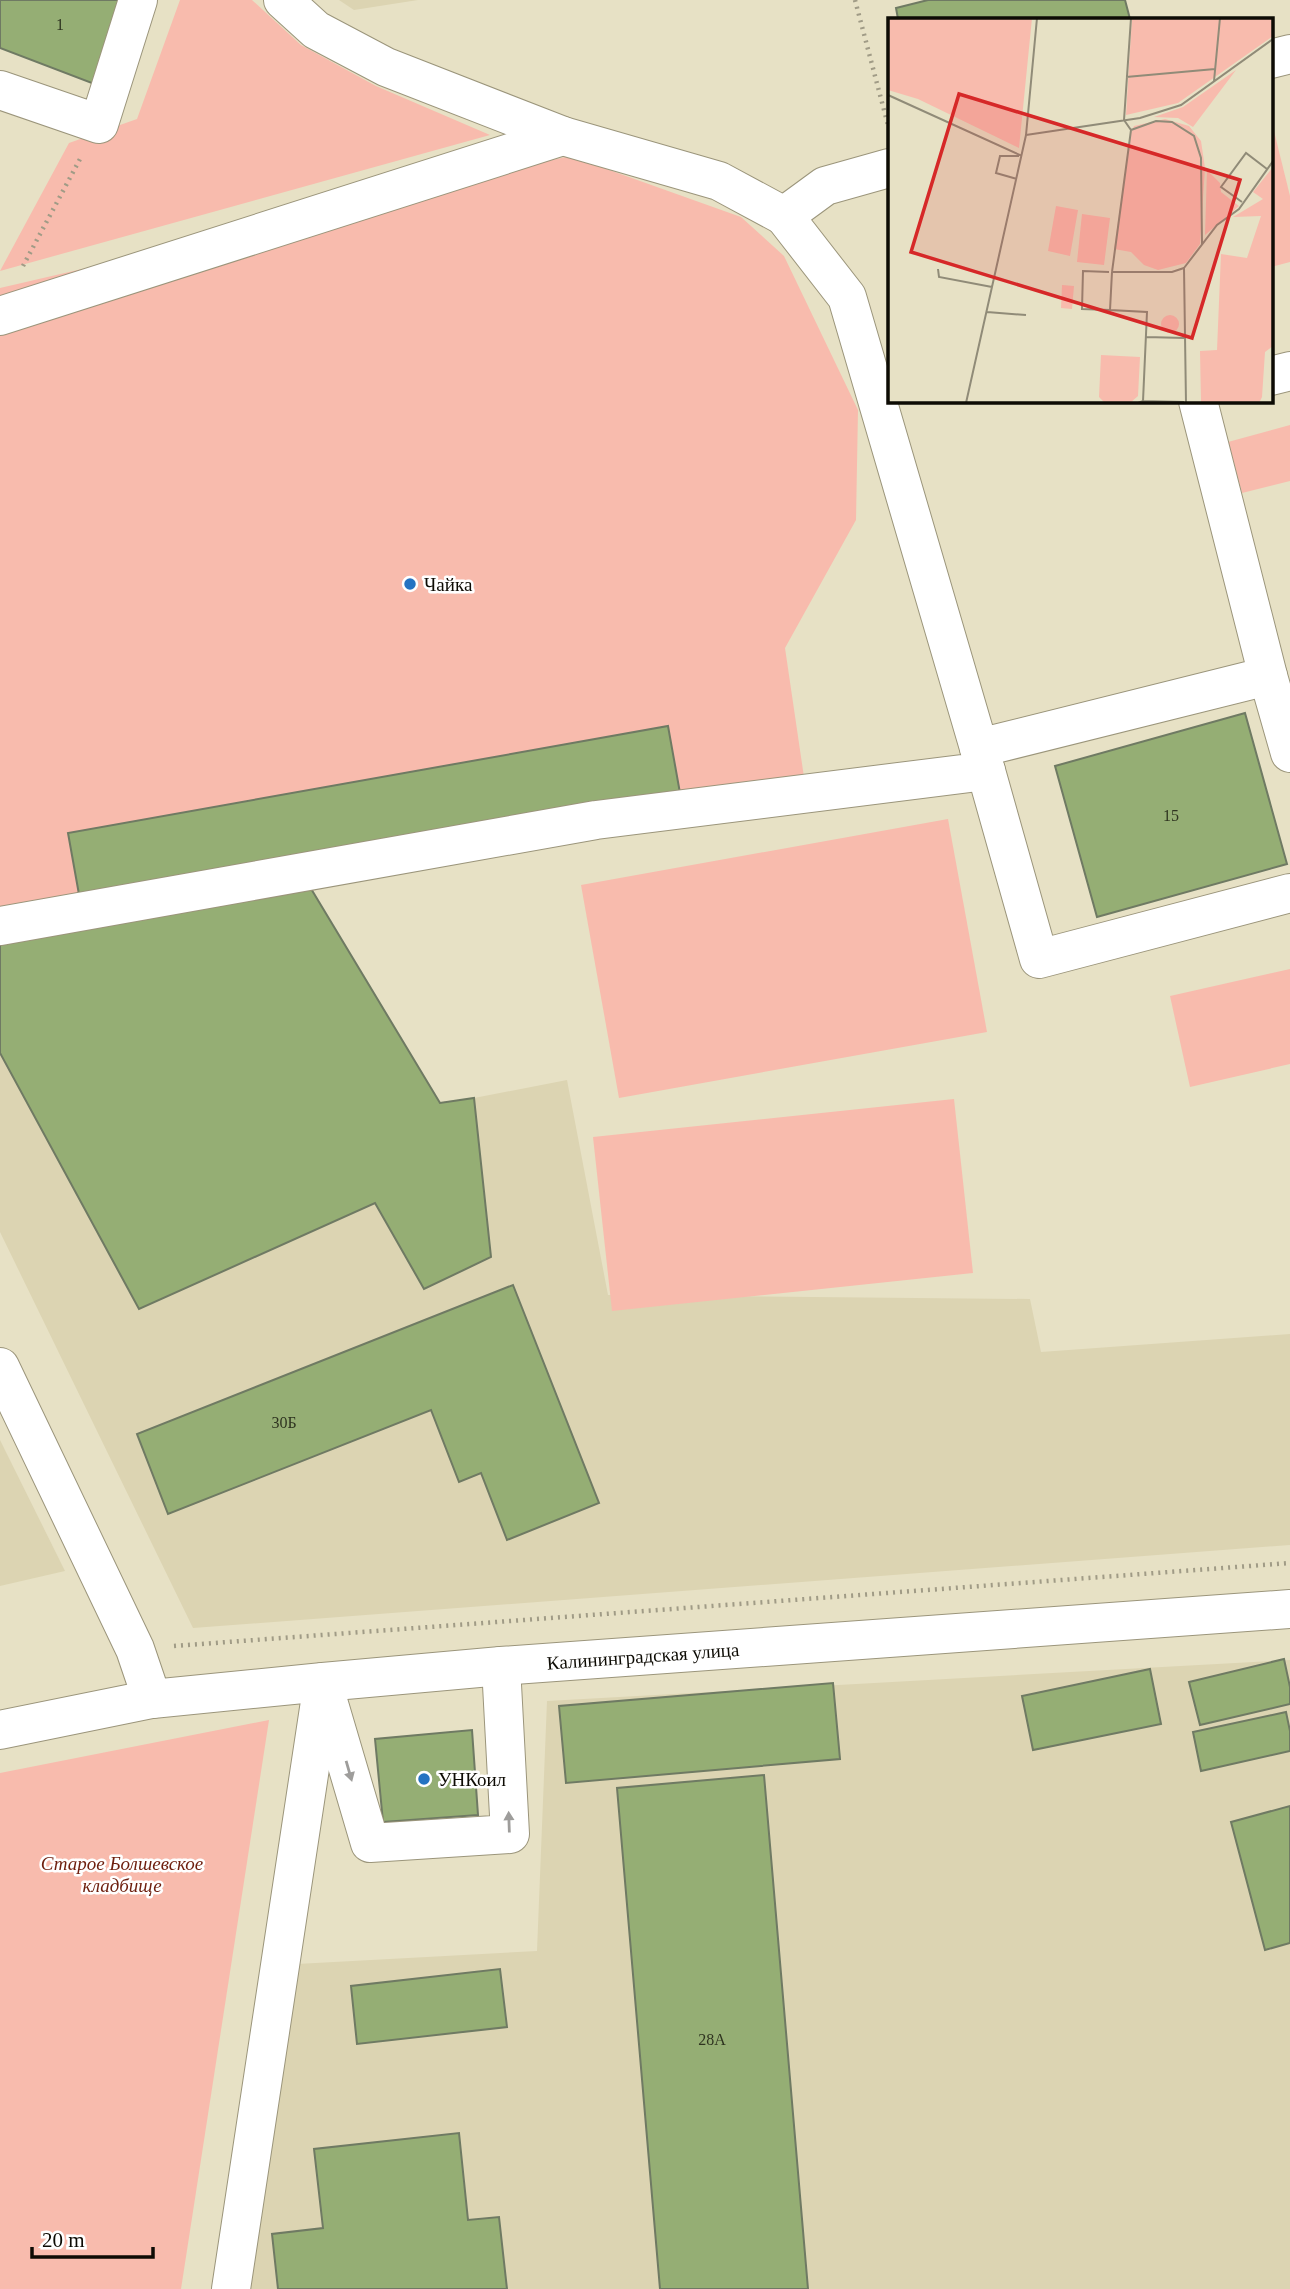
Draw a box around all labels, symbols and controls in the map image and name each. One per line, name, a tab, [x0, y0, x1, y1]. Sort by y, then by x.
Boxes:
house number: 1	[56, 16, 64, 33]
inset map	[888, 18, 1272, 402]
place label: Чайка	[424, 574, 473, 595]
marker: Чайка	[402, 576, 418, 592]
house number: 15	[1163, 807, 1179, 824]
house number: 30Б	[271, 1414, 297, 1431]
street label: Калининградская улица	[546, 1638, 740, 1673]
one-way arrow	[344, 1761, 354, 1782]
place label: УНКоил	[438, 1769, 507, 1790]
marker: УНКоил	[416, 1771, 432, 1787]
one-way arrow	[504, 1811, 515, 1833]
park label: Старое Болшевское кладбище	[41, 1853, 203, 1896]
house number: 28А	[698, 2031, 726, 2048]
scale bar	[32, 2216, 152, 2260]
text: 20 m	[42, 2228, 85, 2252]

